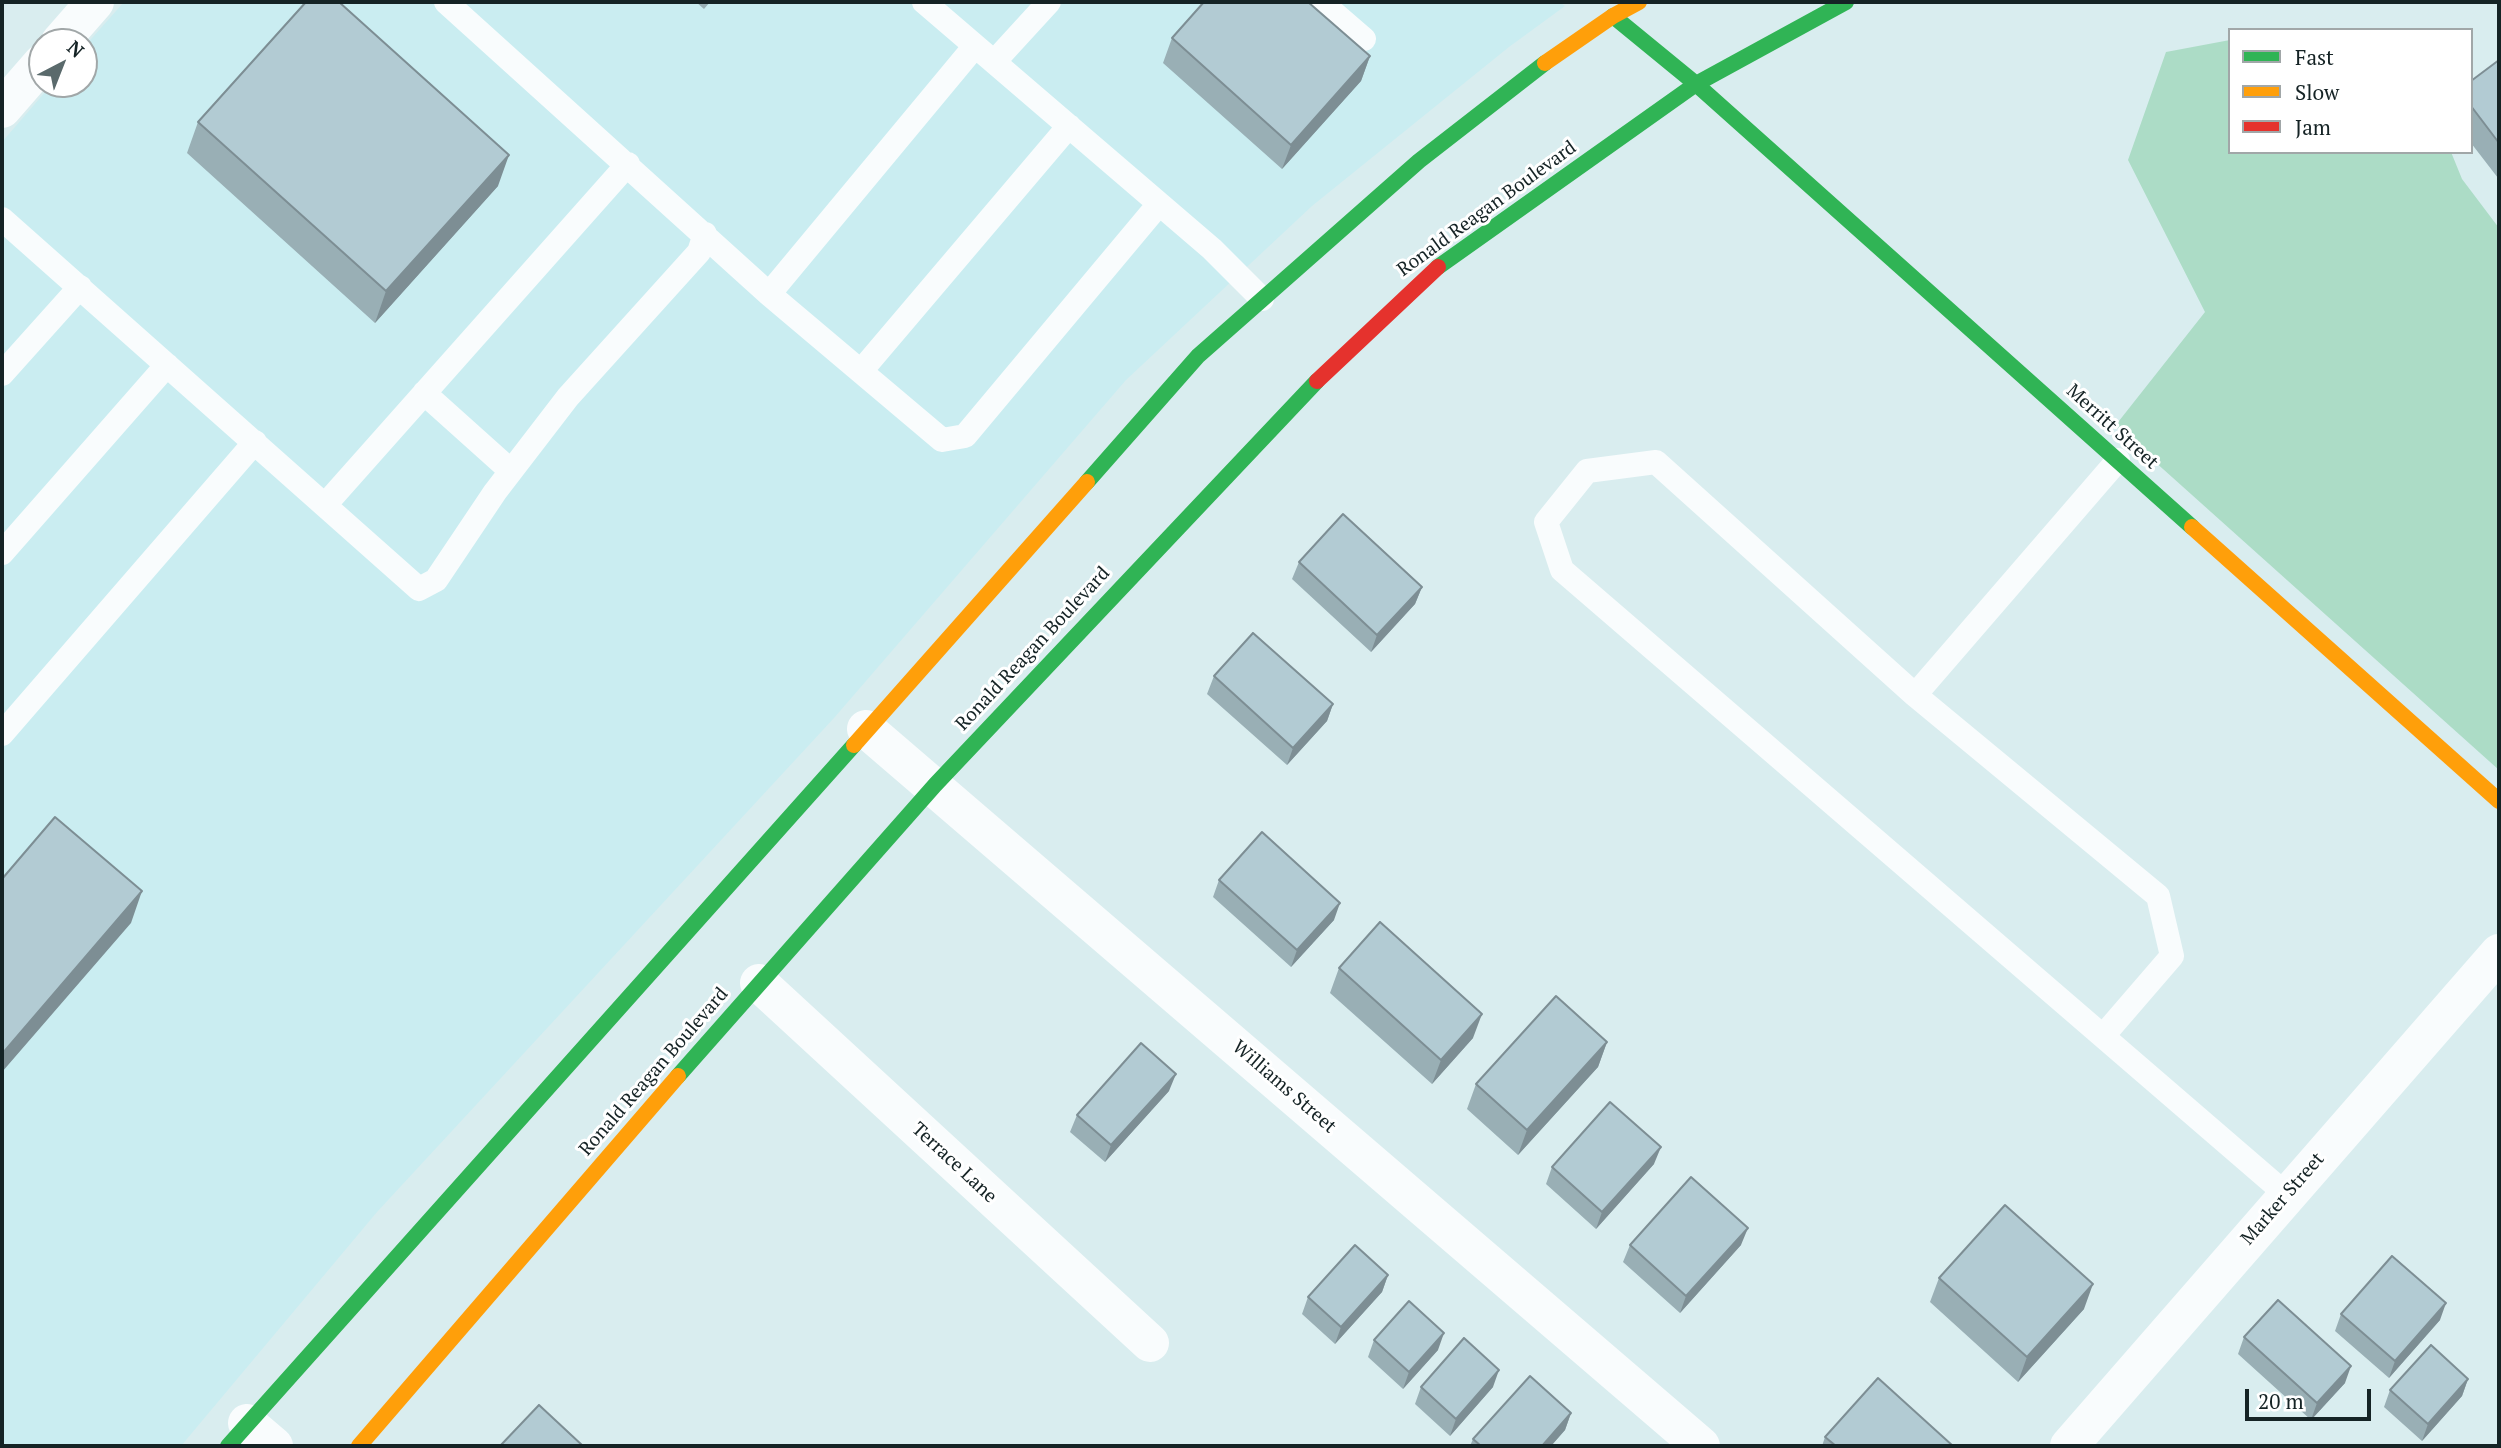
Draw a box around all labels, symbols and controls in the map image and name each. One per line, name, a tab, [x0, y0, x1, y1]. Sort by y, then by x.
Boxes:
north arrow	[28, 28, 98, 98]
legend	[2228, 28, 2473, 154]
text: N	[62, 34, 90, 63]
text: Fast	[2295, 43, 2334, 71]
text: Slow	[2295, 78, 2339, 106]
text: Jam	[2295, 113, 2331, 141]
street label: Ronald Reagan Boulevard	[1393, 136, 1581, 282]
street label: Merritt Street	[2061, 380, 2163, 474]
street label: Ronald Reagan Boulevard	[951, 562, 1115, 736]
street label: Ronald Reagan Boulevard	[575, 983, 733, 1161]
street label: Williams Street	[1227, 1036, 1341, 1138]
street label: Terrace Lane	[907, 1118, 1001, 1208]
street label: Marker Street	[2237, 1148, 2329, 1250]
scale bar	[2249, 1374, 2375, 1418]
text: 20 m	[2258, 1387, 2304, 1415]

